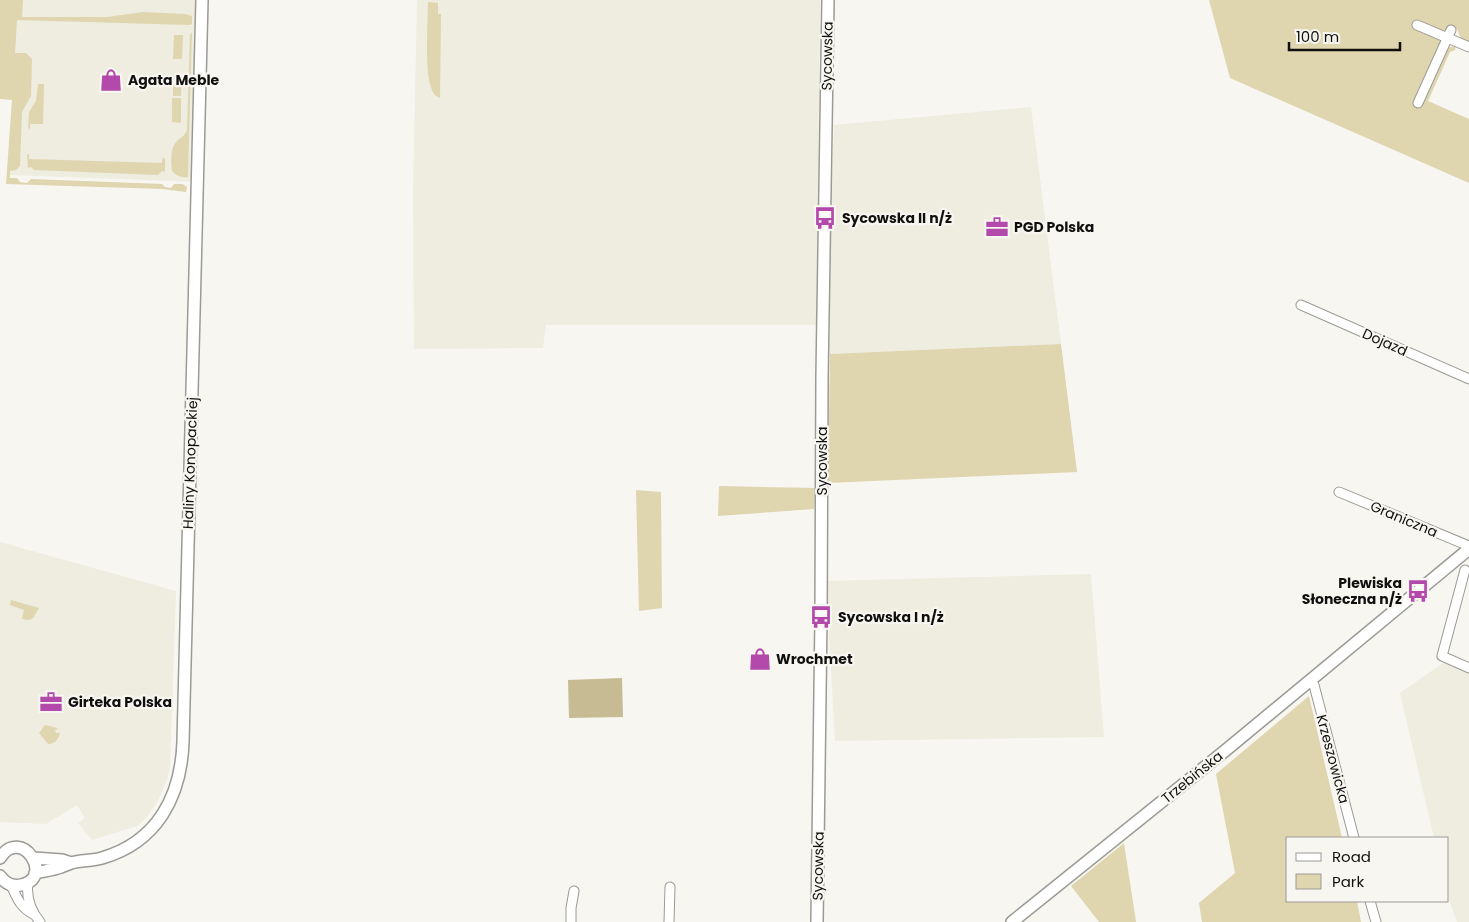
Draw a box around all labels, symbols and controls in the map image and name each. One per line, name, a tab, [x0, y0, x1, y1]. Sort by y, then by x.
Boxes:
scale bar	[1289, 20, 1400, 52]
street label: Sycowska	[816, 21, 838, 91]
text: 100 m	[1296, 26, 1339, 47]
shop icon: Agata Meble	[98, 67, 124, 93]
place label: Agata Meble	[128, 70, 220, 90]
bus stop icon: Sycowska II n/ż	[812, 205, 838, 231]
place label: Sycowska II n/ż	[842, 208, 952, 228]
office icon: PGD Polska	[984, 214, 1010, 240]
place label: PGD Polska	[1014, 217, 1094, 237]
street label: Dojazd	[1359, 323, 1411, 361]
street label: Haliny Konopackiej	[178, 397, 202, 529]
street label: Sycowska	[812, 426, 832, 496]
street label: Graniczna	[1367, 496, 1441, 542]
place label: Plewiska Słoneczna n/ż	[1302, 573, 1402, 609]
bus stop icon: Plewiska Słoneczna n/ż	[1405, 578, 1431, 604]
bus stop icon: Sycowska I n/ż	[808, 604, 834, 630]
place label: Sycowska I n/ż	[838, 607, 944, 627]
shop icon: Wrochmet	[747, 646, 773, 672]
place label: Wrochmet	[776, 649, 853, 669]
office icon: Girteka Polska	[38, 689, 64, 715]
place label: Girteka Polska	[68, 692, 172, 712]
street label: Krzeszowicka	[1312, 712, 1354, 806]
street label: Trzebińska	[1157, 746, 1227, 808]
street label: Sycowska	[807, 831, 829, 901]
legend	[1286, 837, 1449, 902]
text: Road	[1332, 846, 1371, 867]
text: Park	[1332, 871, 1364, 892]

